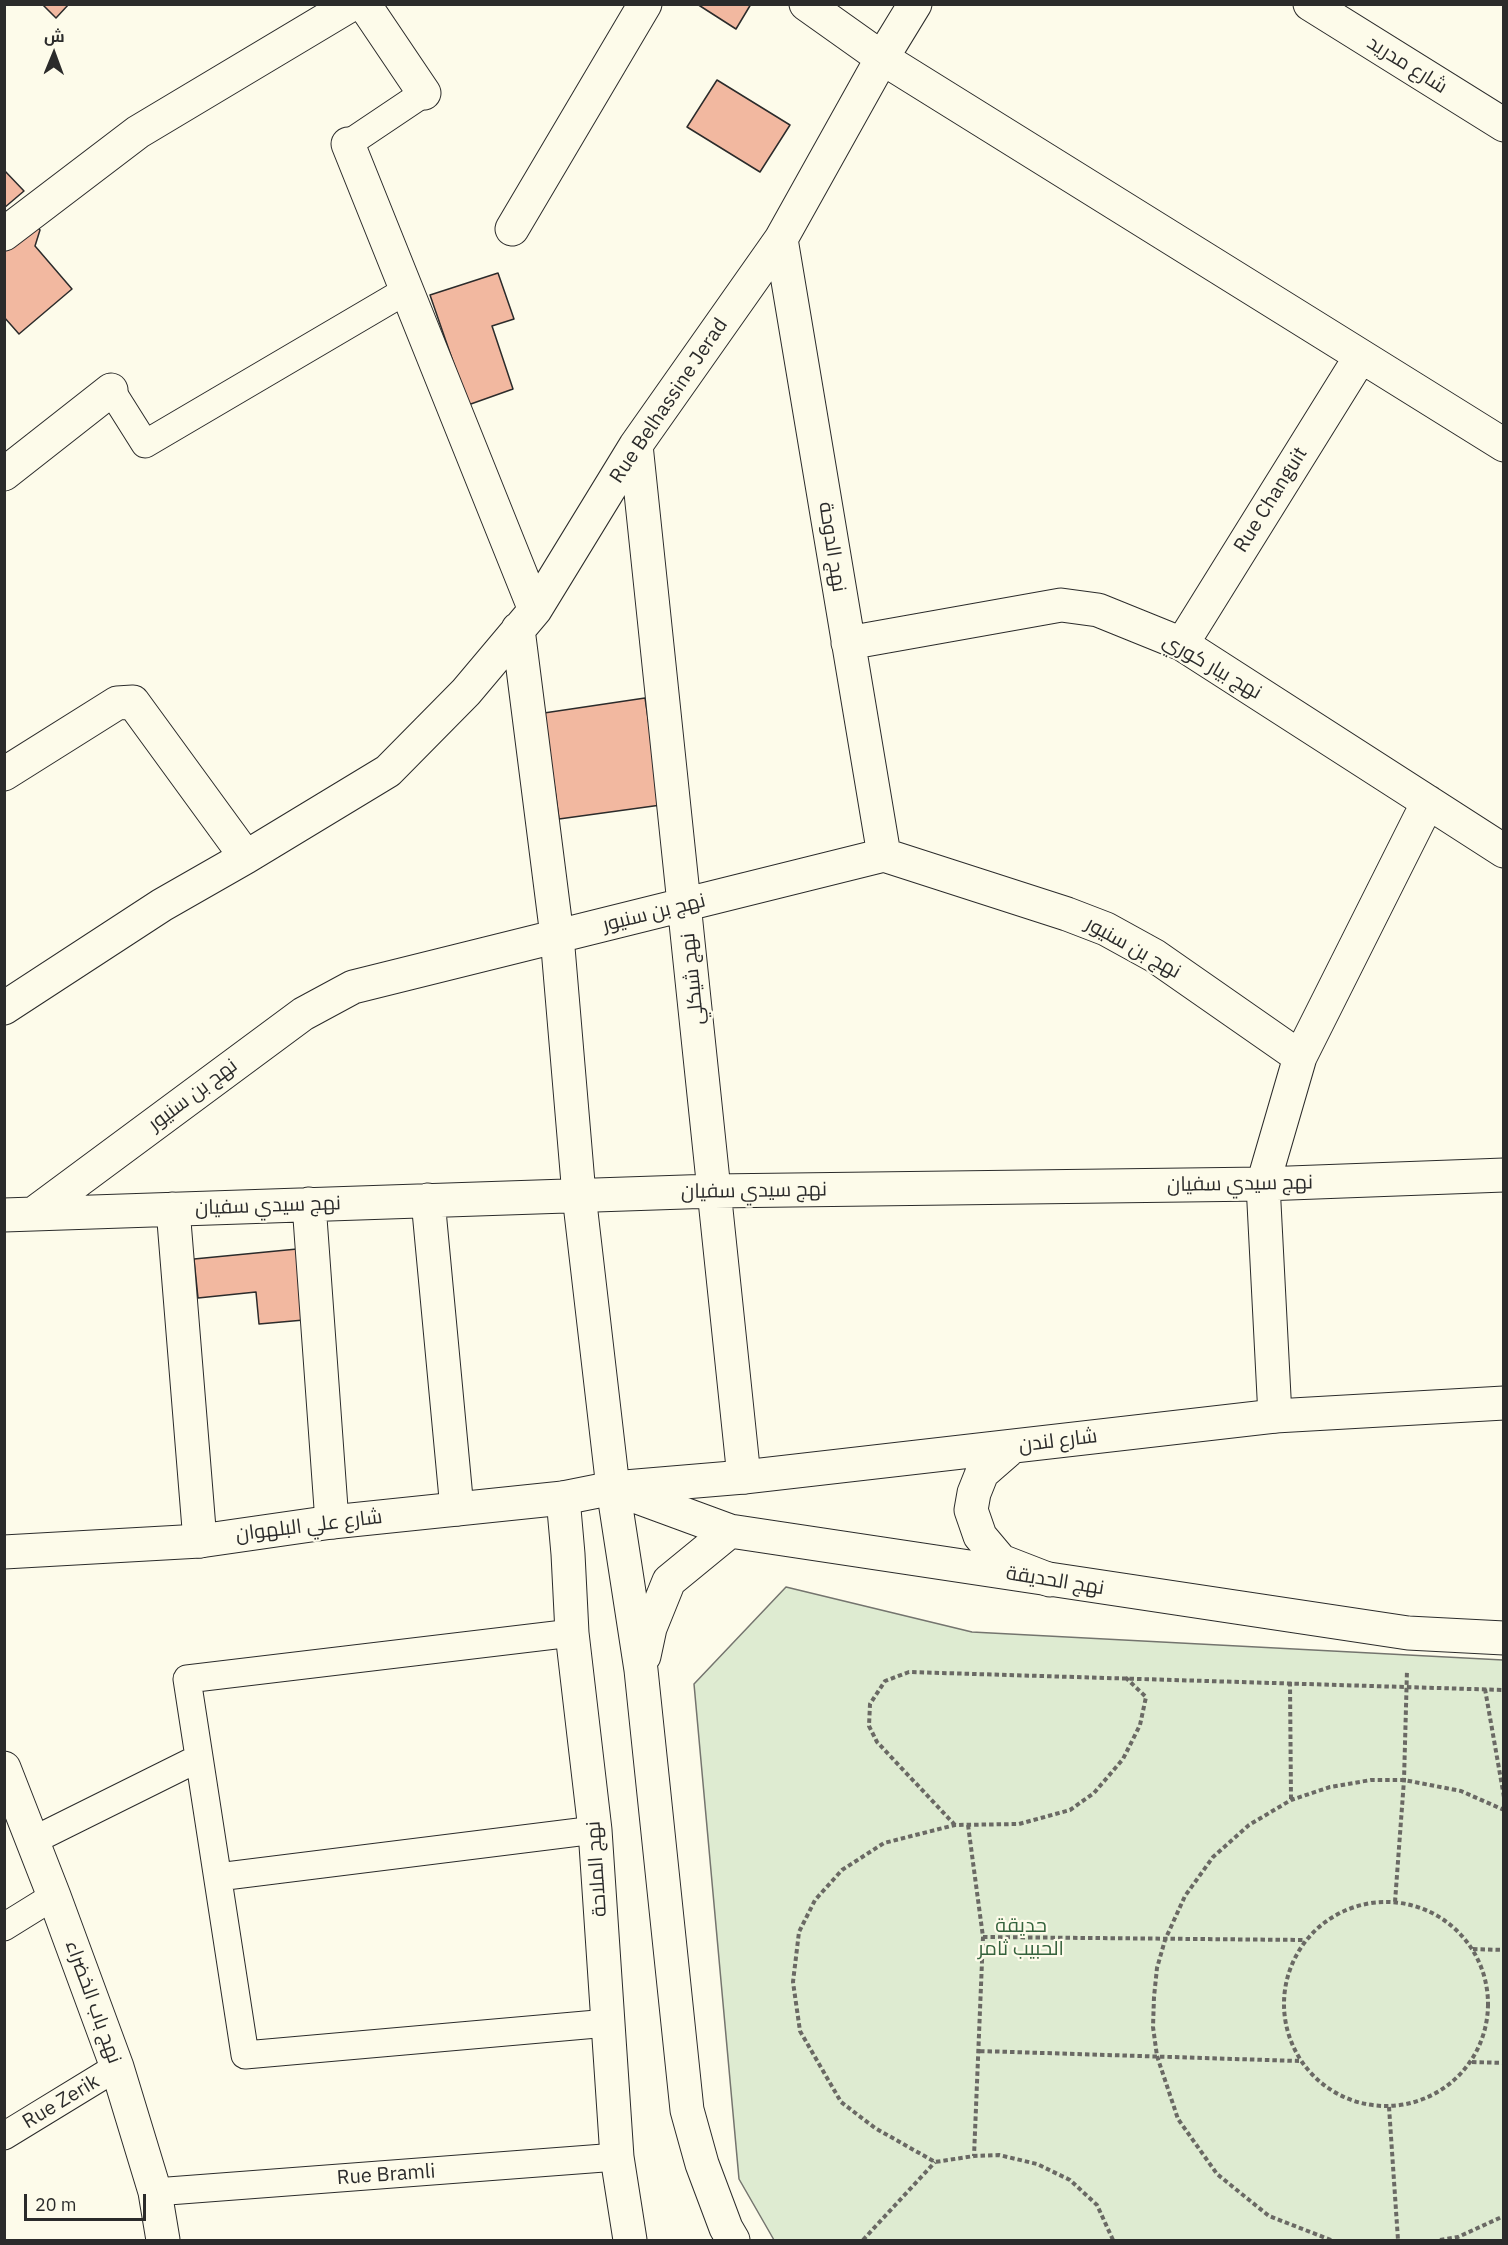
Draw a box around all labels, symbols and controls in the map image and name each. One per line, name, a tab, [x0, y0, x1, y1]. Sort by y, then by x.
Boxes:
north arrow	[24, 24, 84, 84]
text: ش	[44, 26, 65, 46]
street label: شارع مدريد	[1363, 31, 1451, 99]
street label: Rue Belhassine Jerad	[605, 314, 733, 488]
street label: Rue Changuit	[1229, 443, 1313, 557]
street label: نهج الدوحة	[813, 500, 851, 594]
street label: نهج بيار كوري	[1158, 629, 1266, 705]
street label: نهج بن سنيور	[600, 889, 708, 937]
street label: نهج بن سنيور	[1081, 912, 1185, 984]
street label: نهج شيكلي	[676, 932, 710, 1026]
street label: نهج بن سنيور	[144, 1054, 242, 1136]
street label: نهج سيدي سفيان	[1167, 1171, 1313, 1197]
street label: نهج سيدي سفيان	[681, 1178, 827, 1204]
street label: نهج سيدي سفيان	[195, 1191, 341, 1221]
street label: شارع لندن	[1017, 1424, 1099, 1458]
street label: شارع علي البلهوان	[234, 1505, 384, 1547]
street label: نهج الحديقة	[1004, 1561, 1106, 1601]
street label: نهج الملاحة	[582, 1820, 612, 1918]
park label: حديقة الحبيب ثامر	[978, 1914, 1064, 1961]
street label: نهج باب الخضراء	[60, 1937, 126, 2067]
street label: Rue Zerik	[18, 2070, 104, 2134]
street label: Rue Bramli	[336, 2160, 436, 2190]
scale bar	[27, 2182, 148, 2220]
text: 20 m	[35, 2193, 77, 2216]

